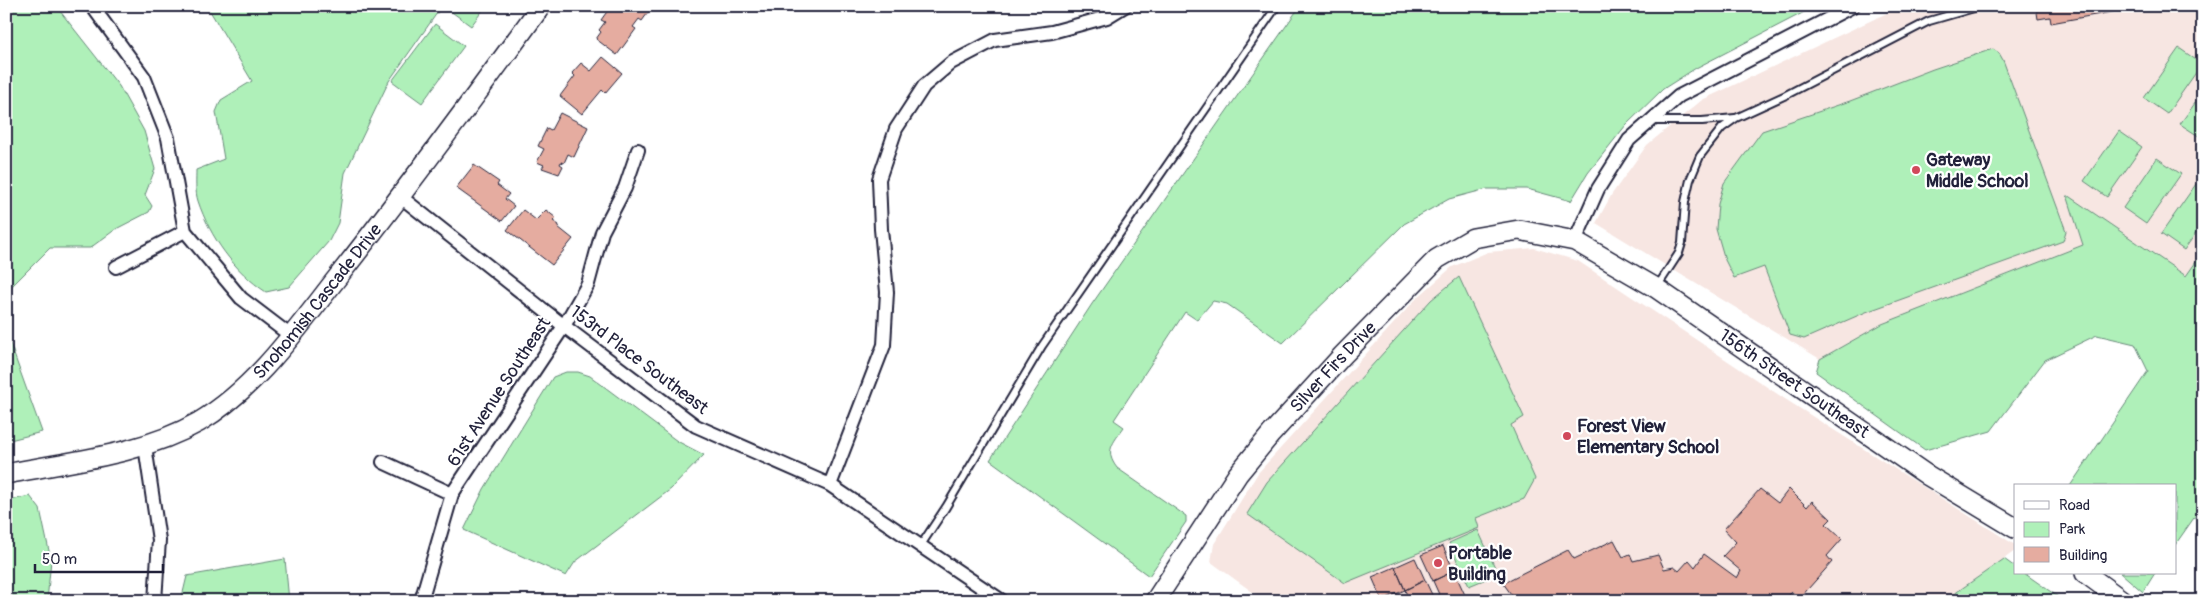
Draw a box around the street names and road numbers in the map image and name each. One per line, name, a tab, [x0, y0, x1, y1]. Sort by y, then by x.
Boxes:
street label: Snohomish Cascade Drive	[248, 219, 387, 384]
street label: 153rd Place Southeast	[565, 300, 713, 420]
street label: 61st Avenue Southeast	[442, 312, 556, 471]
street label: Silver Firs Drive	[1285, 316, 1381, 417]
street label: 156th Street Southeast	[1715, 324, 1874, 444]

